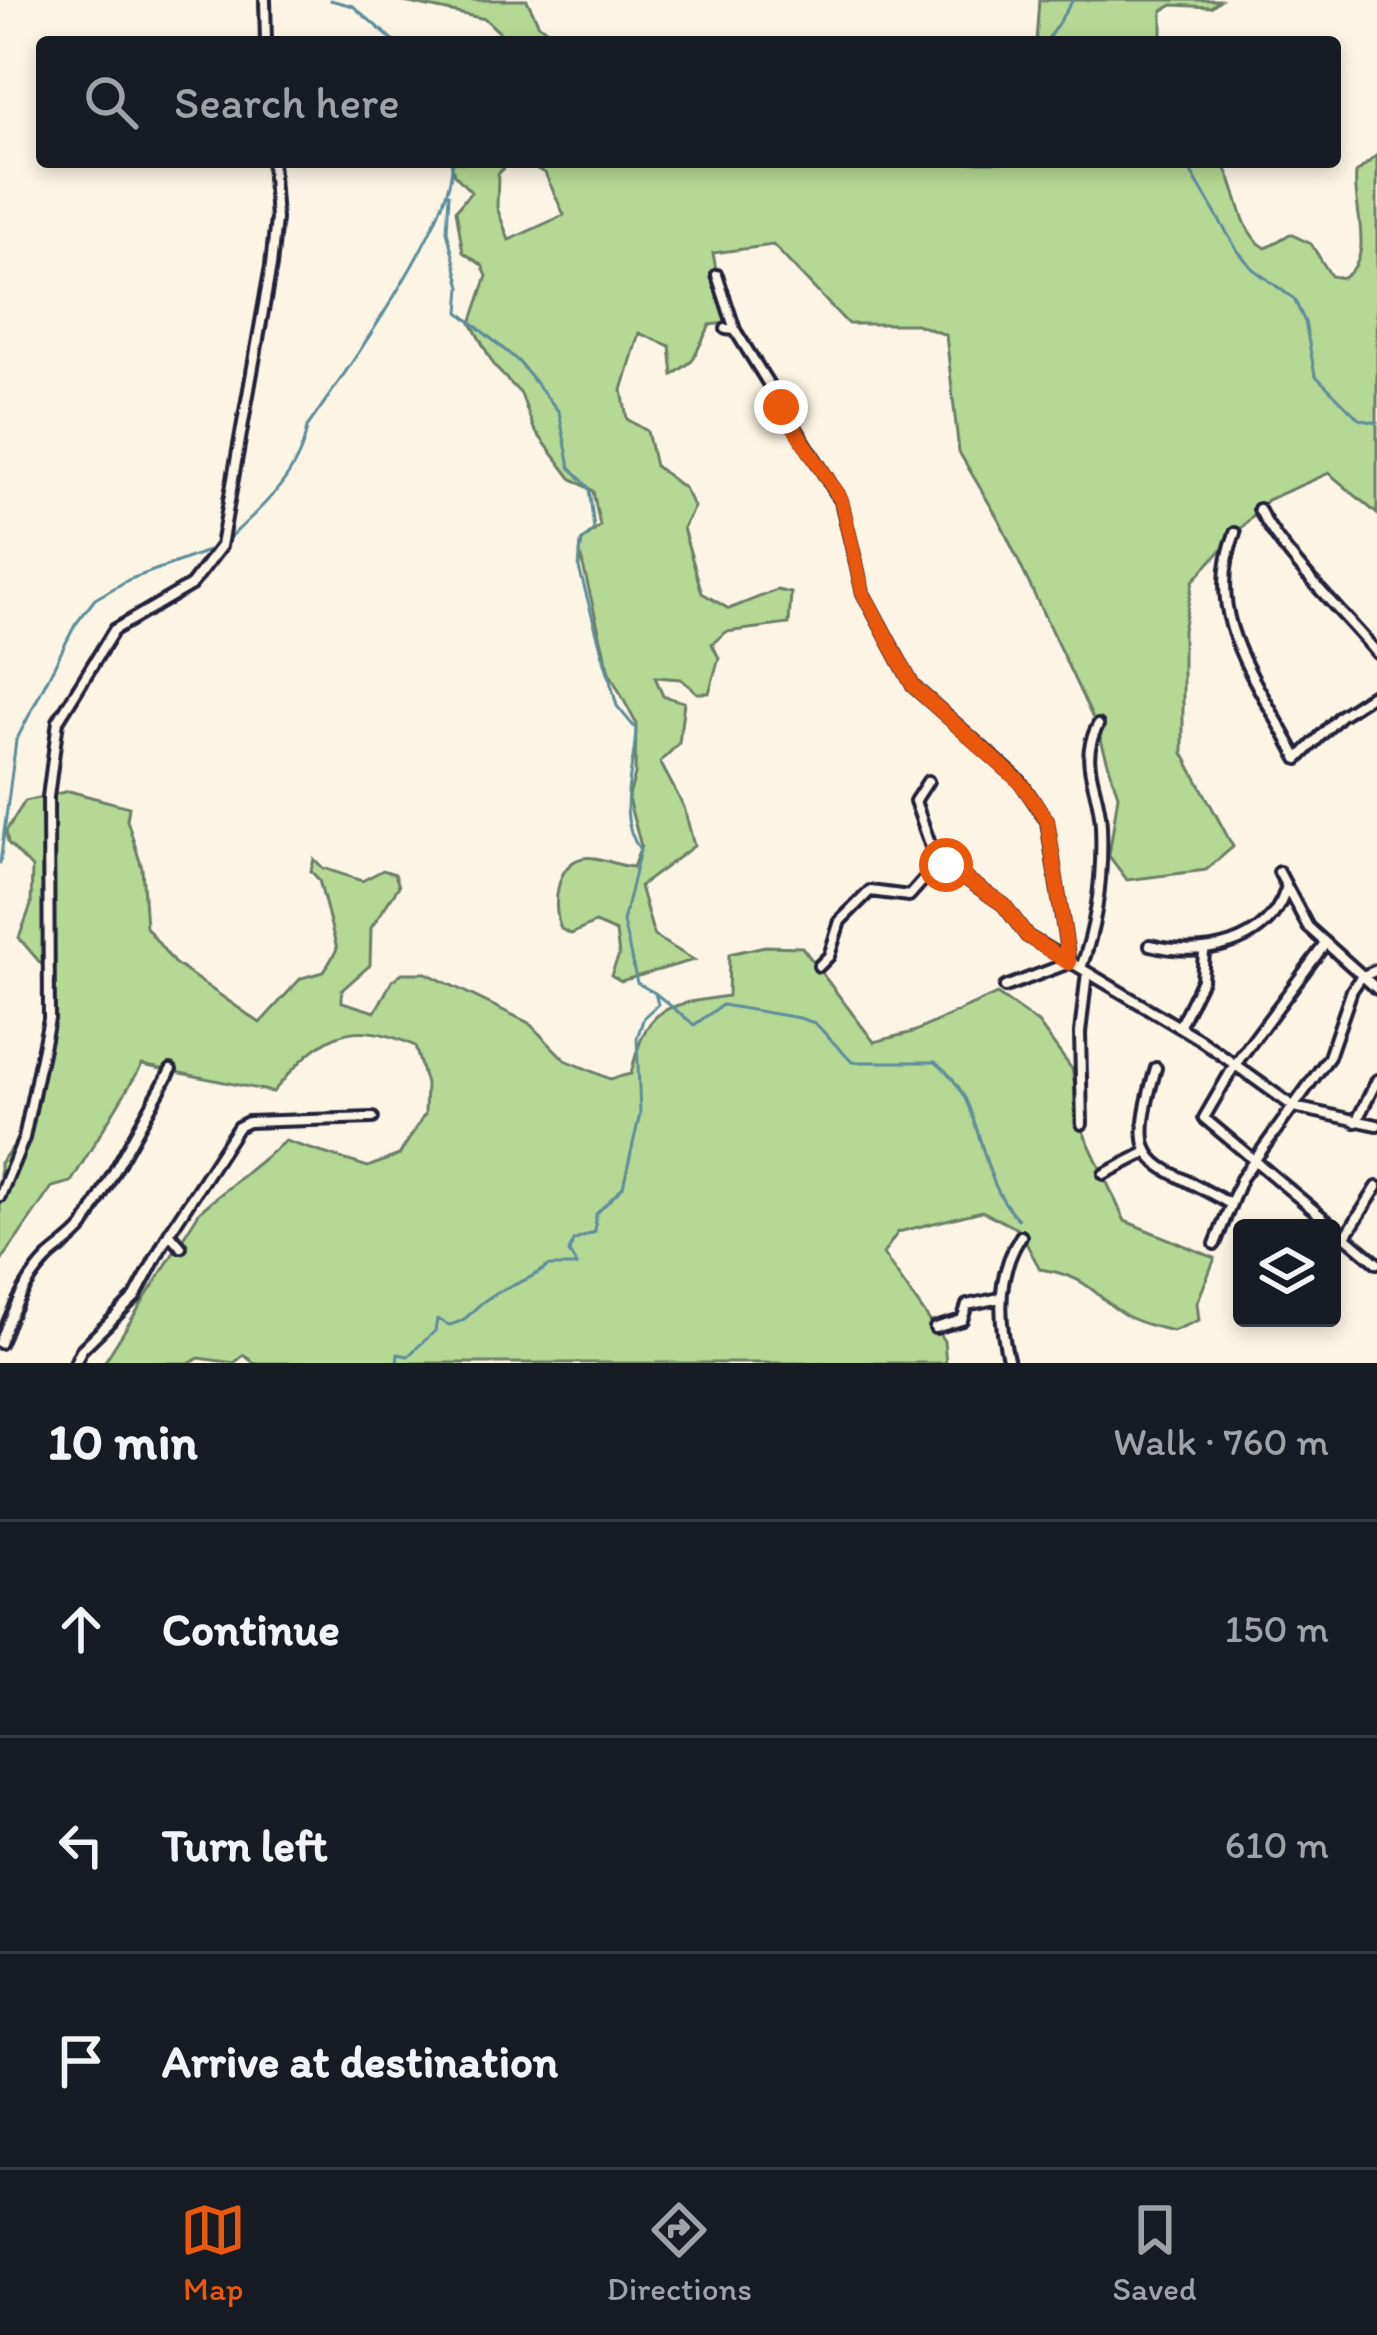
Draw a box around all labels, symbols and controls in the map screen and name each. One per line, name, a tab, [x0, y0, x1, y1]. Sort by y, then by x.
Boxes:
search box	[36, 36, 1341, 168]
icon: search	[78, 69, 144, 135]
text: Search here	[174, 75, 400, 129]
route end	[754, 380, 808, 434]
route start	[919, 838, 973, 892]
map controls	[1233, 1219, 1341, 1327]
button: layers	[1233, 1219, 1341, 1327]
text: 10 min	[48, 1411, 198, 1472]
text: Walk · 760 m	[1113, 1418, 1329, 1465]
icon: ahead	[48, 1596, 114, 1662]
text: Continue	[162, 1602, 340, 1656]
text: 150 m	[1225, 1605, 1329, 1652]
icon: left	[48, 1812, 114, 1878]
text: Turn left	[162, 1818, 328, 1872]
text: 610 m	[1225, 1821, 1329, 1868]
icon: arrive	[48, 2028, 114, 2094]
text: Arrive at destination	[162, 2034, 558, 2088]
tab: Map	[180, 2197, 246, 2308]
tab: Directions	[607, 2197, 752, 2308]
tab: Saved	[1113, 2197, 1197, 2308]

